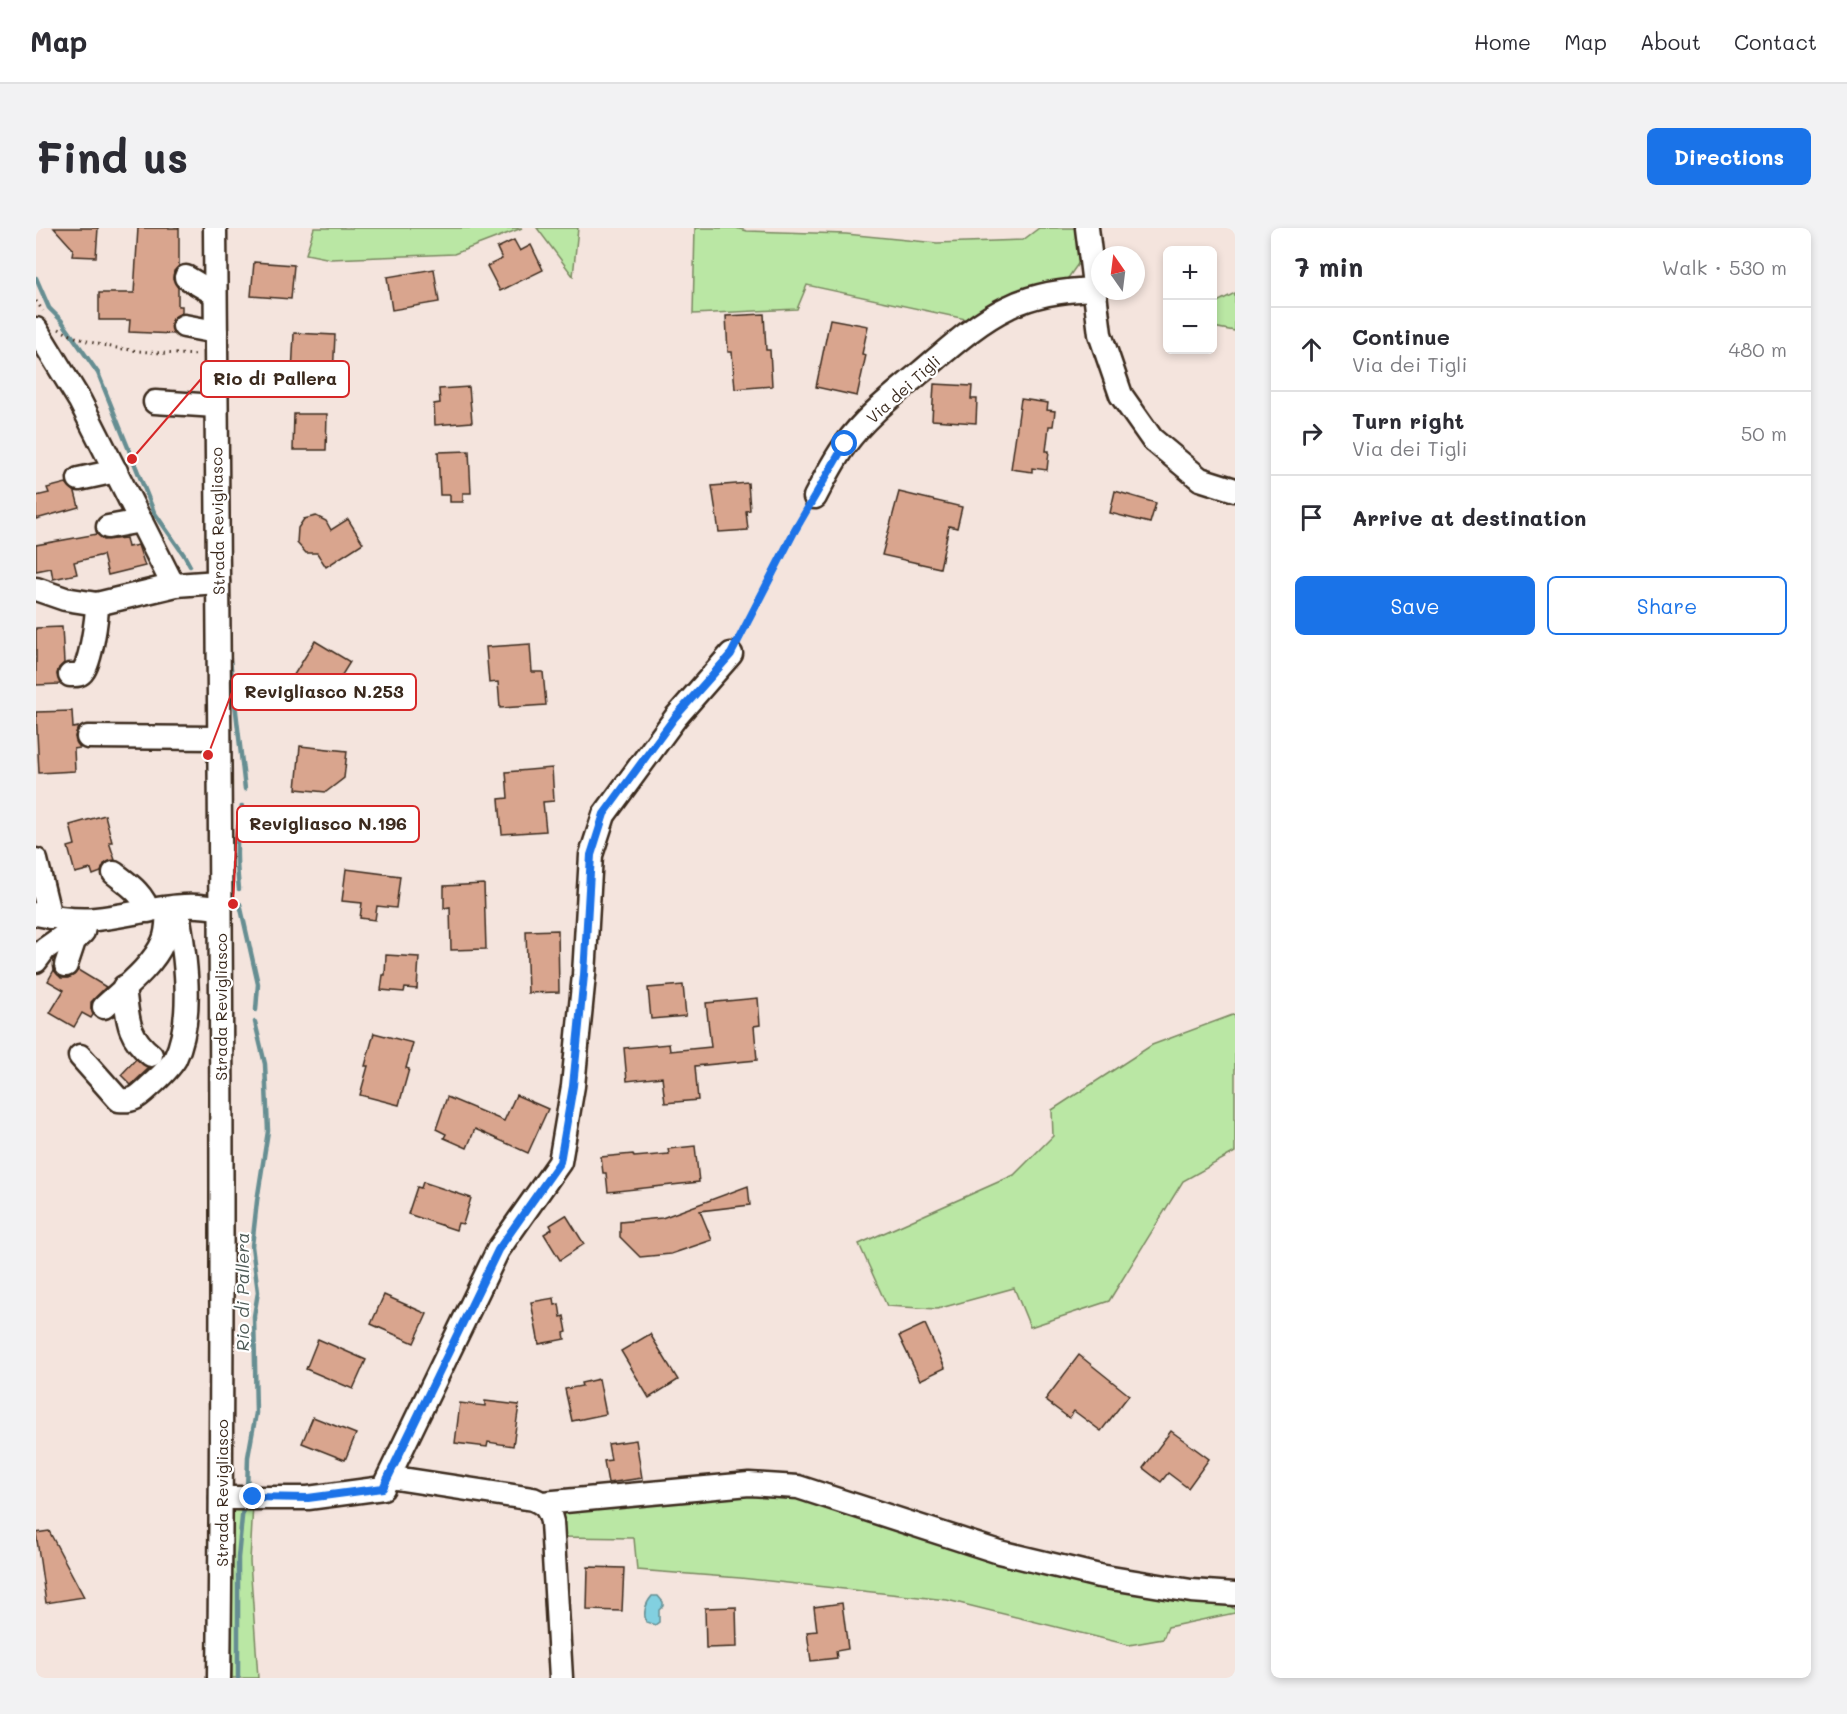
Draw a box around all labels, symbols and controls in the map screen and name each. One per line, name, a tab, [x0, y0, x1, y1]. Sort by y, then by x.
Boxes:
text: Map	[30, 23, 87, 59]
text: Home	[1474, 28, 1531, 55]
text: Map	[1564, 28, 1607, 55]
text: About	[1640, 28, 1701, 55]
text: Contact	[1734, 28, 1817, 55]
button: Directions	[1647, 128, 1811, 185]
text: Find us	[36, 129, 188, 184]
north arrow	[1091, 246, 1145, 300]
map controls	[1163, 246, 1217, 354]
button: +	[1163, 246, 1217, 300]
text: 7 min	[1295, 250, 1363, 284]
text: Walk · 530 m	[1662, 254, 1787, 280]
button: −	[1163, 300, 1217, 354]
text: Continue	[1352, 322, 1450, 351]
icon: ahead	[1295, 333, 1328, 366]
text: 480 m	[1728, 336, 1787, 362]
street label: Via dei Tigli	[862, 350, 944, 428]
text: Via dei Tigli	[1352, 351, 1467, 377]
callout: Rio di Pallera	[201, 361, 349, 397]
text: Rio di Pallera	[213, 366, 337, 390]
text: Turn right	[1352, 406, 1464, 435]
icon: right	[1295, 417, 1328, 450]
text: 50 m	[1741, 420, 1787, 446]
route start	[831, 430, 857, 456]
text: Via dei Tigli	[1352, 435, 1467, 461]
street label: Strada Revigliasco	[205, 447, 229, 595]
icon: arrive	[1295, 501, 1328, 534]
text: Arrive at destination	[1352, 503, 1587, 532]
button: Save	[1295, 576, 1535, 635]
button: Share	[1547, 576, 1787, 635]
callout: Revigliasco N.253	[232, 674, 416, 710]
text: Revigliasco N.253	[244, 679, 404, 703]
callout: Revigliasco N.196	[237, 806, 419, 842]
text: Revigliasco N.196	[249, 811, 407, 835]
street label: Strada Revigliasco	[210, 933, 231, 1081]
water label: Rio di Pallera	[230, 1233, 254, 1351]
street label: Strada Revigliasco	[211, 1419, 232, 1567]
route end	[239, 1483, 265, 1509]

